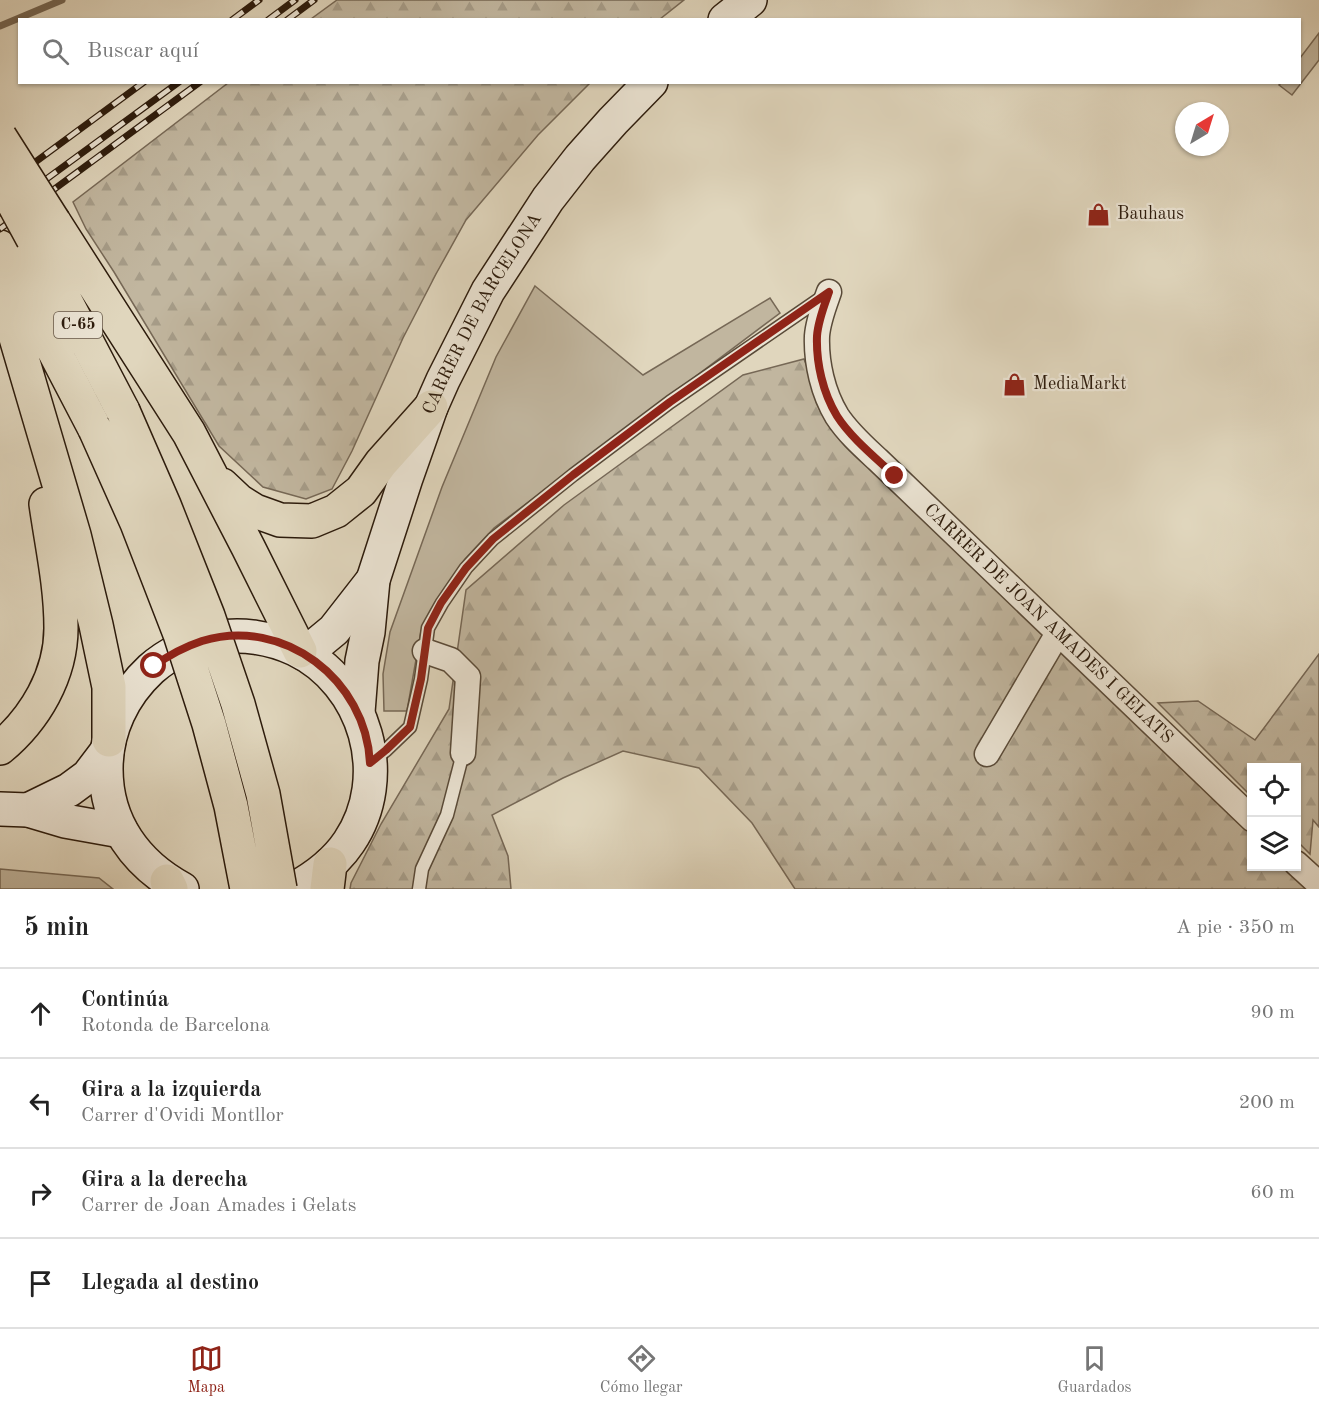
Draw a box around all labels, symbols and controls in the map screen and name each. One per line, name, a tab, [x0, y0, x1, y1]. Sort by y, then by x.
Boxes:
search box	[18, 18, 1301, 84]
icon: search	[39, 35, 72, 68]
text: Buscar aquí	[87, 40, 199, 62]
north arrow	[1175, 102, 1229, 156]
shop icon: Bauhaus	[1086, 201, 1112, 227]
place label: Bauhaus	[1117, 205, 1184, 223]
street label: CARRER DE BARCELONA	[420, 210, 545, 417]
road number: C-65	[54, 312, 102, 338]
shop icon: MediaMarkt	[1002, 371, 1028, 397]
place label: MediaMarkt	[1033, 375, 1127, 393]
route end	[881, 462, 907, 488]
street label: CARRER DE JOAN AMADES I GELATS	[921, 500, 1177, 747]
route start	[140, 652, 166, 678]
map controls	[1247, 763, 1301, 871]
button: locate	[1247, 763, 1301, 817]
button: layers	[1247, 817, 1301, 871]
text: 5 min	[24, 915, 89, 941]
text: A pie · 350 m	[1176, 918, 1295, 938]
text: Continúa	[81, 989, 169, 1011]
icon: ahead	[24, 997, 57, 1030]
text: 90 m	[1250, 1003, 1295, 1023]
text: Rotonda de Barcelona	[81, 1016, 270, 1036]
text: Gira a la izquierda	[81, 1079, 261, 1101]
icon: left	[24, 1087, 57, 1120]
text: 200 m	[1239, 1093, 1295, 1113]
text: Carrer d'Ovidi Montllor	[81, 1106, 284, 1126]
text: Gira a la derecha	[81, 1169, 248, 1191]
icon: right	[24, 1177, 57, 1210]
text: 60 m	[1250, 1183, 1295, 1203]
text: Carrer de Joan Amades i Gelats	[81, 1196, 356, 1216]
icon: arrive	[24, 1267, 57, 1300]
text: Llegada al destino	[81, 1272, 259, 1294]
tab: Mapa	[187, 1342, 225, 1398]
tab: Cómo llegar	[600, 1342, 683, 1398]
tab: Guardados	[1058, 1342, 1132, 1398]

